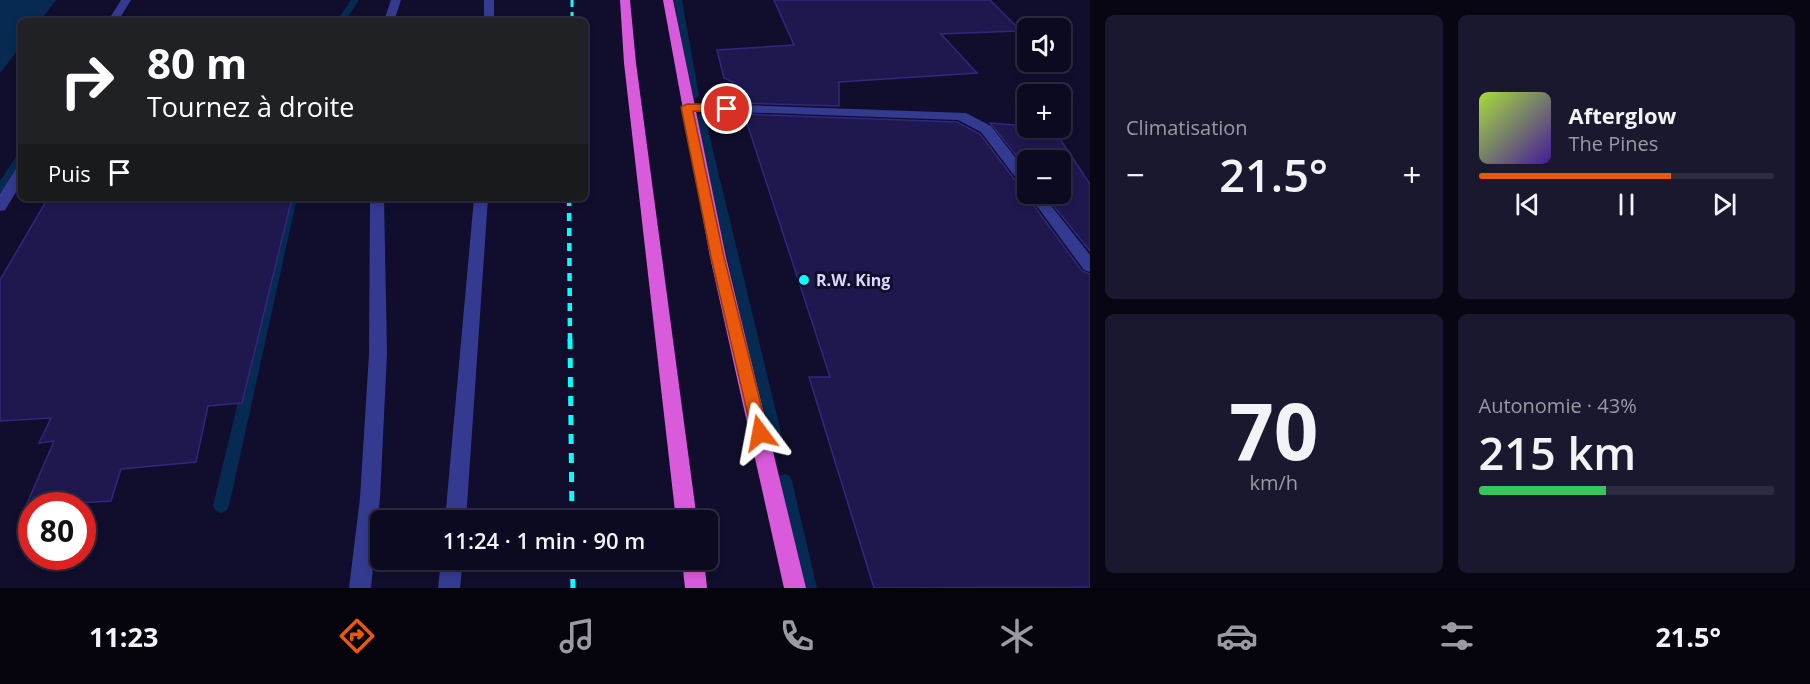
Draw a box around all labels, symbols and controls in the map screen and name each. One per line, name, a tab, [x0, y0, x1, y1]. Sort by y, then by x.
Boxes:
map controls	[1017, 18, 1071, 204]
button: sound	[1017, 18, 1071, 72]
text: 80 m	[147, 34, 247, 91]
icon: right	[48, 42, 126, 120]
pin	[701, 83, 752, 134]
button: +	[1017, 84, 1071, 138]
text: Tournez à droite	[147, 88, 355, 125]
icon: arrive	[710, 92, 743, 125]
text: Afterglow	[1569, 100, 1676, 130]
text: Climatisation	[1126, 114, 1248, 141]
text: The Pines	[1569, 130, 1658, 157]
text: 21.5°	[1219, 144, 1328, 205]
button: −	[1017, 150, 1071, 204]
text: −	[1126, 152, 1145, 197]
text: +	[1403, 152, 1421, 197]
icon: arrive	[103, 156, 136, 189]
text: Puis	[48, 158, 91, 188]
icon: previous	[1511, 188, 1544, 221]
icon: pause	[1610, 188, 1643, 221]
icon: next	[1708, 188, 1741, 221]
place label: R.W. King	[816, 269, 890, 291]
marker: R.W. King	[797, 273, 811, 287]
text: 70	[1229, 377, 1318, 483]
text: Autonomie · 43%	[1479, 392, 1637, 419]
position arrow	[728, 401, 792, 465]
text: 215 km	[1479, 422, 1636, 483]
text: km/h	[1249, 469, 1298, 496]
speed limit sign: 80	[18, 492, 96, 570]
text: 11:24 · 1 min · 90 m	[443, 525, 645, 555]
icon: directions	[336, 615, 378, 657]
icon: music	[556, 615, 598, 657]
icon: phone	[776, 615, 818, 657]
icon: climate	[996, 615, 1038, 657]
icon: car	[1216, 615, 1258, 657]
icon: filters	[1436, 615, 1478, 657]
text: 11:23	[89, 618, 158, 655]
text: 21.5°	[1655, 618, 1721, 655]

